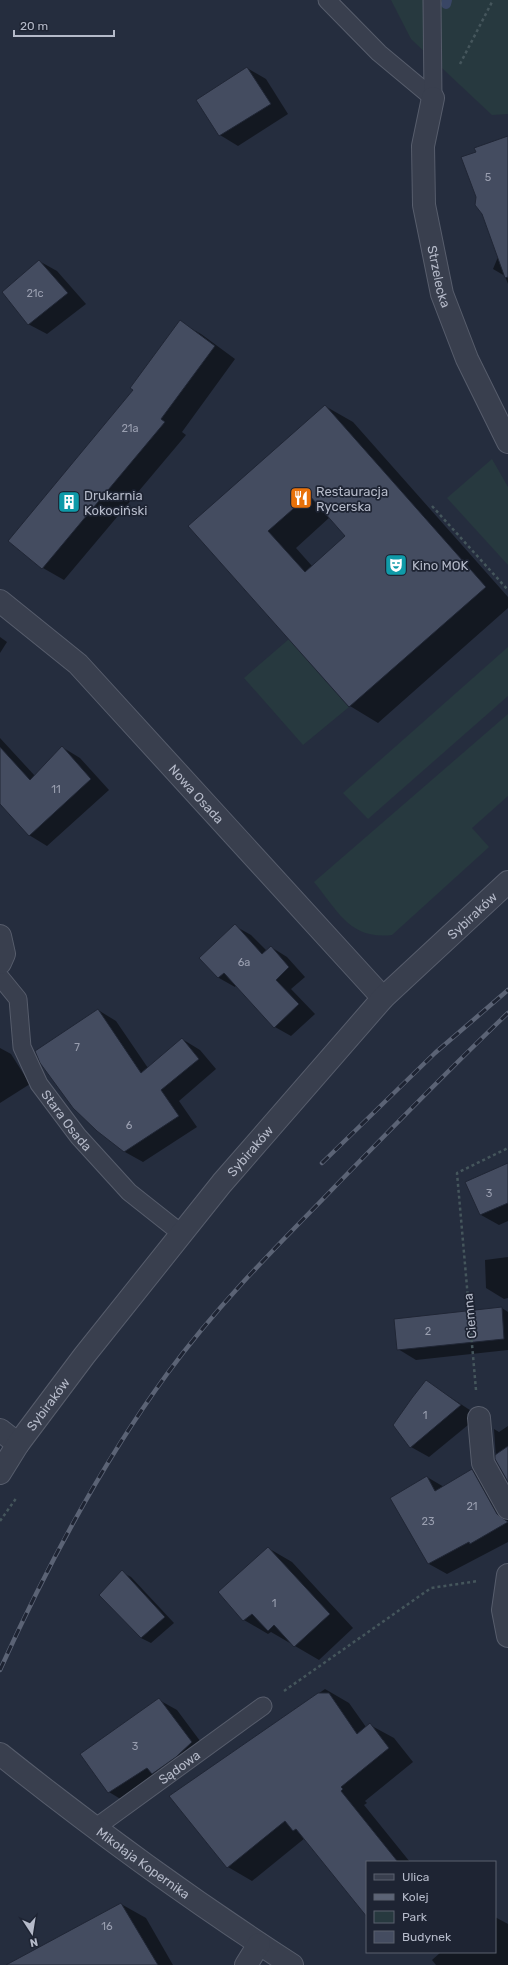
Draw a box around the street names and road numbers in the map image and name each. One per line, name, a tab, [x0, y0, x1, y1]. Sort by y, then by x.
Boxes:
street label: Strzelecka	[425, 244, 454, 310]
street label: Nowa Osada	[166, 761, 227, 826]
street label: Sybiraków	[444, 889, 500, 942]
street label: Stara Osada	[38, 1087, 95, 1154]
street label: Sybiraków	[224, 1122, 276, 1179]
street label: Ciemna	[461, 1293, 479, 1339]
street label: Sybiraków	[23, 1375, 73, 1434]
street label: Sądowa	[155, 1747, 203, 1787]
street label: Mikołaja Kopernika	[94, 1824, 193, 1902]

